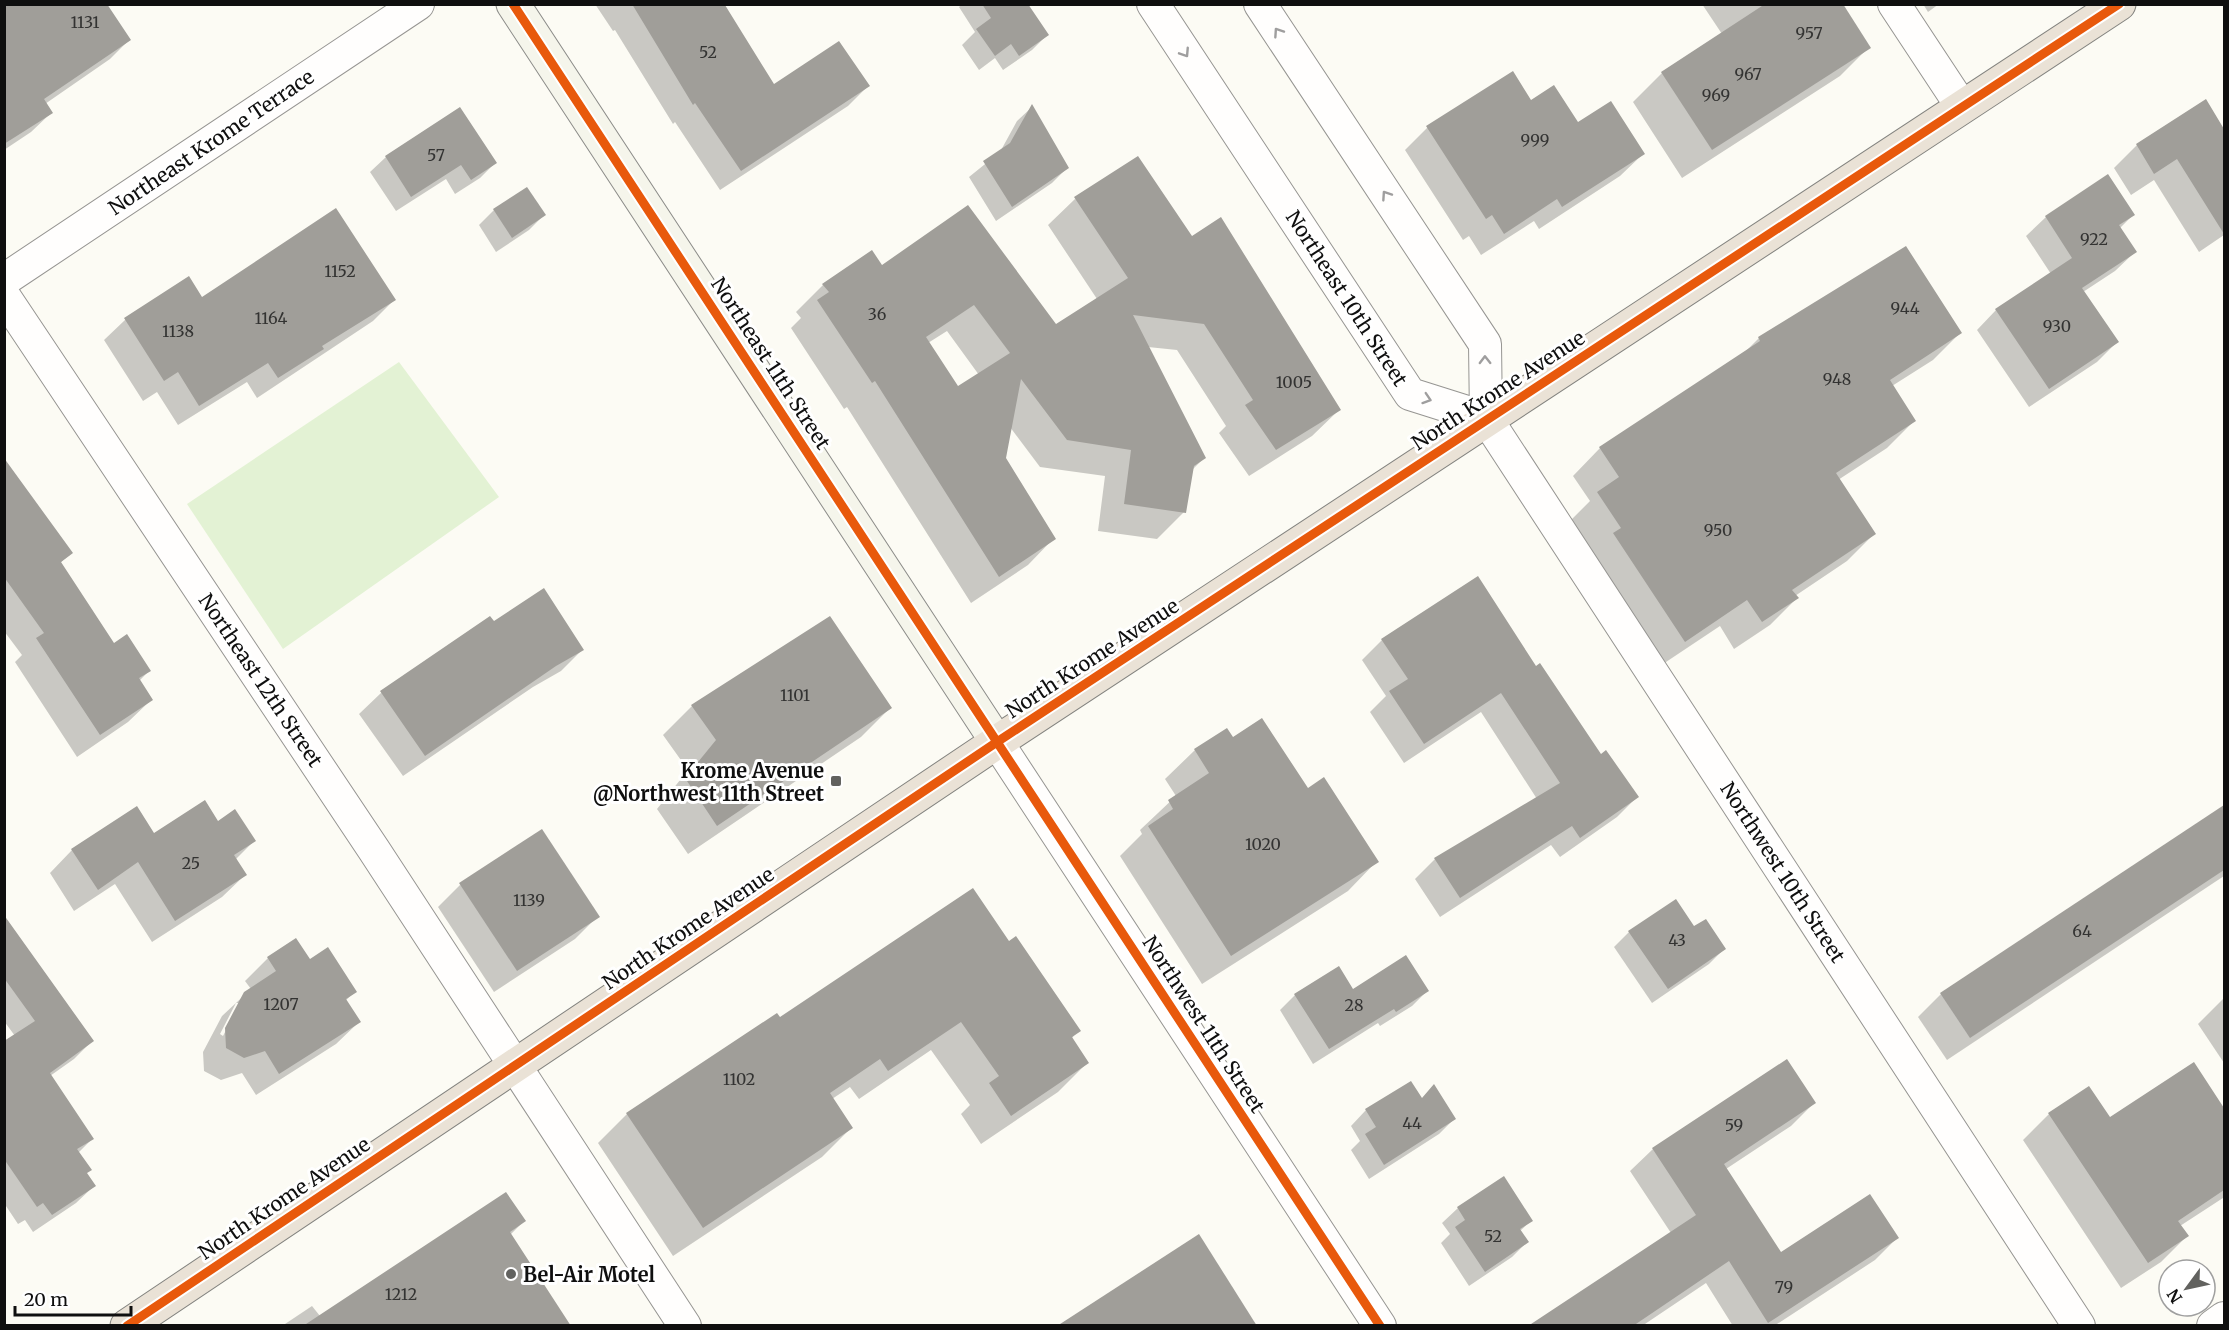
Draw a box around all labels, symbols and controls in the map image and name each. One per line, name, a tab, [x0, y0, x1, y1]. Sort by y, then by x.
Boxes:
house number: 1131	[70, 12, 100, 32]
house number: 957	[1795, 23, 1823, 43]
one-way arrow	[1274, 28, 1286, 38]
house number: 52	[699, 42, 717, 62]
one-way arrow	[1178, 46, 1189, 57]
street label: Northeast Krome Terrace	[103, 64, 319, 220]
house number: 967	[1734, 64, 1762, 84]
house number: 969	[1702, 85, 1730, 105]
house number: 999	[1520, 130, 1550, 150]
house number: 57	[427, 145, 445, 165]
one-way arrow	[1382, 190, 1393, 201]
street label: Northeast 10th Street	[1281, 206, 1413, 391]
house number: 922	[2080, 229, 2108, 249]
house number: 1152	[324, 261, 356, 281]
street label: Northeast 11th Street	[706, 272, 836, 454]
house number: 944	[1891, 298, 1920, 318]
house number: 36	[868, 304, 887, 324]
house number: 1164	[255, 308, 288, 328]
house number: 930	[2043, 316, 2071, 336]
house number: 1138	[162, 321, 194, 341]
street label: North Krome Avenue	[1407, 325, 1589, 455]
one-way arrow	[1479, 355, 1491, 364]
house number: 948	[1823, 369, 1851, 389]
house number: 1005	[1276, 372, 1312, 392]
one-way arrow	[1421, 392, 1432, 405]
house number: 950	[1704, 520, 1732, 540]
street label: Northeast 12th Street	[194, 589, 328, 772]
street label: North Krome Avenue	[1001, 593, 1183, 723]
house number: 1101	[780, 685, 810, 705]
place label: Krome Avenue @Northwest 11th Street	[593, 758, 824, 806]
marker: Krome Avenue @Northwest 11th Street	[829, 774, 843, 788]
street label: Northwest 10th Street	[1715, 777, 1851, 967]
house number: 1020	[1245, 834, 1281, 854]
house number: 25	[182, 853, 200, 873]
street label: North Krome Avenue	[598, 861, 778, 995]
house number: 1139	[513, 890, 545, 910]
house number: 64	[2072, 921, 2092, 941]
house number: 43	[1668, 930, 1686, 950]
street label: Northwest 11th Street	[1137, 931, 1271, 1117]
house number: 1207	[263, 994, 299, 1014]
house number: 28	[1345, 995, 1363, 1015]
house number: 1102	[723, 1069, 755, 1089]
house number: 44	[1402, 1113, 1422, 1133]
house number: 59	[1725, 1115, 1743, 1135]
street label: North Krome Avenue	[194, 1131, 374, 1265]
house number: 52	[1484, 1226, 1502, 1246]
north arrow	[2157, 1258, 2217, 1318]
place label: Bel-Air Motel	[523, 1262, 655, 1287]
marker: Bel-Air Motel	[504, 1267, 518, 1281]
house number: 79	[1775, 1277, 1793, 1297]
scale bar	[15, 1279, 130, 1317]
house number: 1212	[385, 1284, 417, 1304]
text: N	[2162, 1285, 2186, 1307]
text: 20 m	[24, 1288, 68, 1311]

